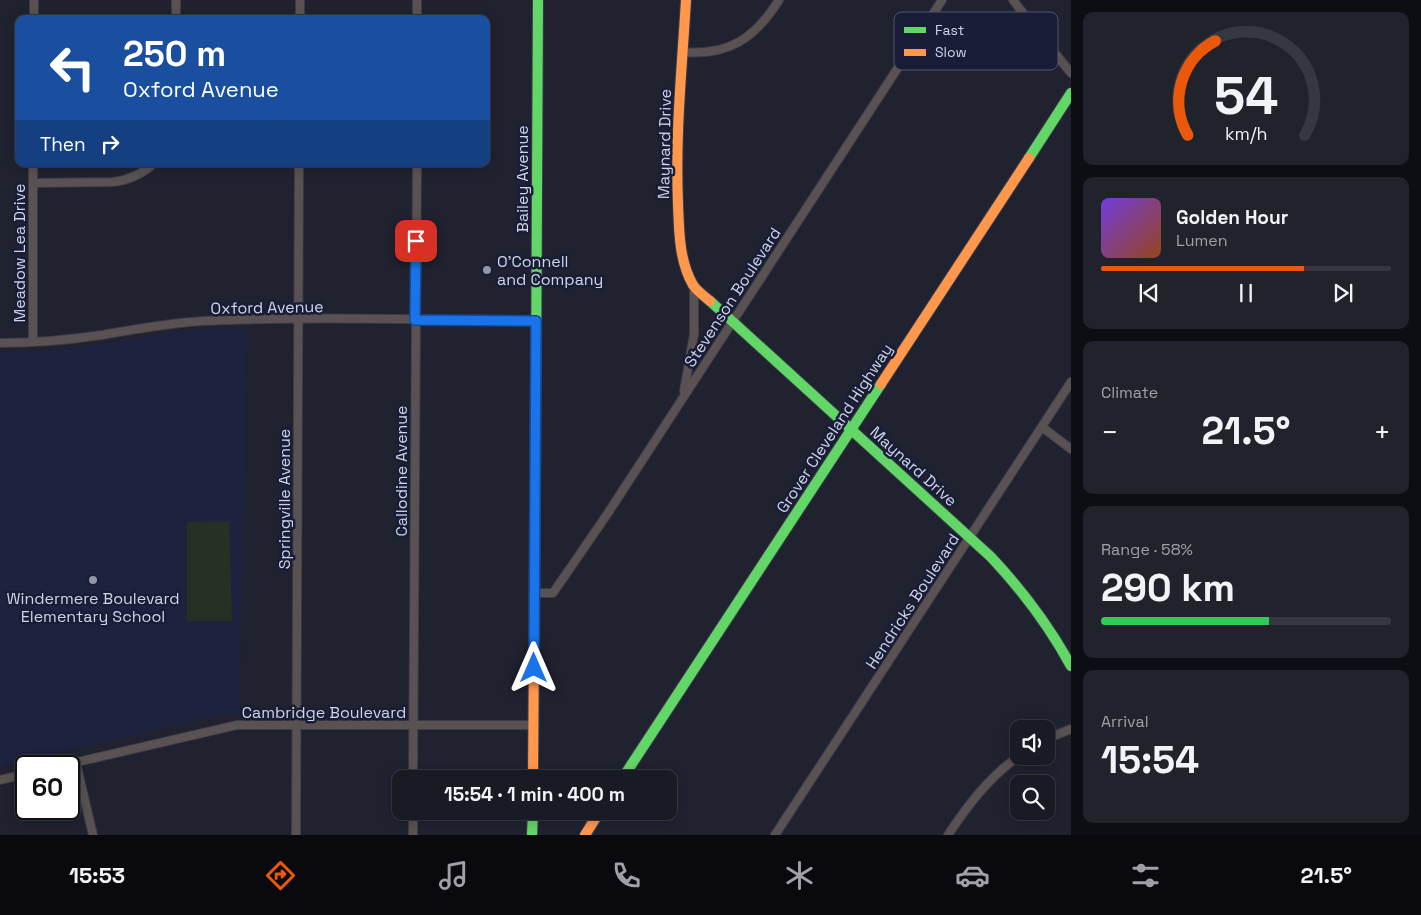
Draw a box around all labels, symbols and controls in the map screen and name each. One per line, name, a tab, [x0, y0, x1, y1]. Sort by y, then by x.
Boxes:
legend	[894, 12, 1058, 70]
text: Fast	[935, 21, 964, 39]
text: 250 m	[123, 32, 226, 76]
icon: left	[40, 35, 105, 100]
text: Slow	[935, 43, 967, 61]
text: 54	[1214, 63, 1278, 129]
text: Oxford Avenue	[123, 75, 279, 103]
street label: Maynard Drive	[653, 89, 676, 199]
text: km/h	[1225, 122, 1267, 145]
street label: Bailey Avenue	[512, 125, 533, 233]
icon: right	[96, 130, 124, 158]
text: Then	[40, 132, 86, 157]
street label: Meadow Lea Drive	[9, 183, 30, 323]
text: Golden Hour	[1176, 205, 1288, 230]
pin	[395, 220, 437, 262]
street label: Stevenson Boulevard	[679, 223, 786, 371]
icon: arrive	[402, 227, 430, 255]
text: Lumen	[1176, 230, 1228, 251]
place label: O’Connell and Company	[497, 251, 603, 290]
marker: O’Connell and Company	[481, 264, 493, 276]
icon: previous	[1135, 279, 1163, 307]
icon: pause	[1232, 279, 1260, 307]
icon: next	[1329, 279, 1357, 307]
street label: Oxford Avenue	[210, 296, 324, 319]
street label: Grover Cleveland Highway	[772, 339, 897, 517]
text: Climate	[1101, 382, 1158, 403]
street label: Callodine Avenue	[391, 405, 412, 537]
text: 21.5°	[1202, 407, 1290, 455]
text: −	[1101, 414, 1118, 450]
text: +	[1374, 414, 1391, 450]
street label: Maynard Drive	[866, 422, 962, 511]
street label: Springville Avenue	[274, 429, 295, 569]
street label: Hendricks Boulevard	[861, 530, 964, 673]
text: Range · 58%	[1101, 539, 1193, 560]
text: 290 km	[1101, 564, 1235, 612]
marker: Windermere Boulevard Elementary School	[87, 574, 99, 586]
place label: Windermere Boulevard Elementary School	[6, 588, 180, 627]
position arrow	[507, 641, 559, 693]
street label: Cambridge Boulevard	[242, 702, 406, 723]
text: Arrival	[1101, 711, 1149, 732]
map controls	[1010, 720, 1055, 820]
button: sound	[1010, 720, 1055, 765]
text: 15:54	[1101, 736, 1199, 784]
speed limit sign: 60	[15, 755, 80, 820]
button: search	[1010, 775, 1055, 820]
text: 15:54 · 1 min · 400 m	[444, 782, 625, 807]
icon: directions	[263, 858, 298, 893]
icon: music	[436, 858, 471, 893]
icon: phone	[609, 858, 644, 893]
icon: climate	[782, 858, 817, 893]
icon: car	[955, 858, 990, 893]
icon: filters	[1128, 858, 1163, 893]
text: 15:53	[69, 861, 125, 889]
text: 21.5°	[1301, 861, 1352, 889]

